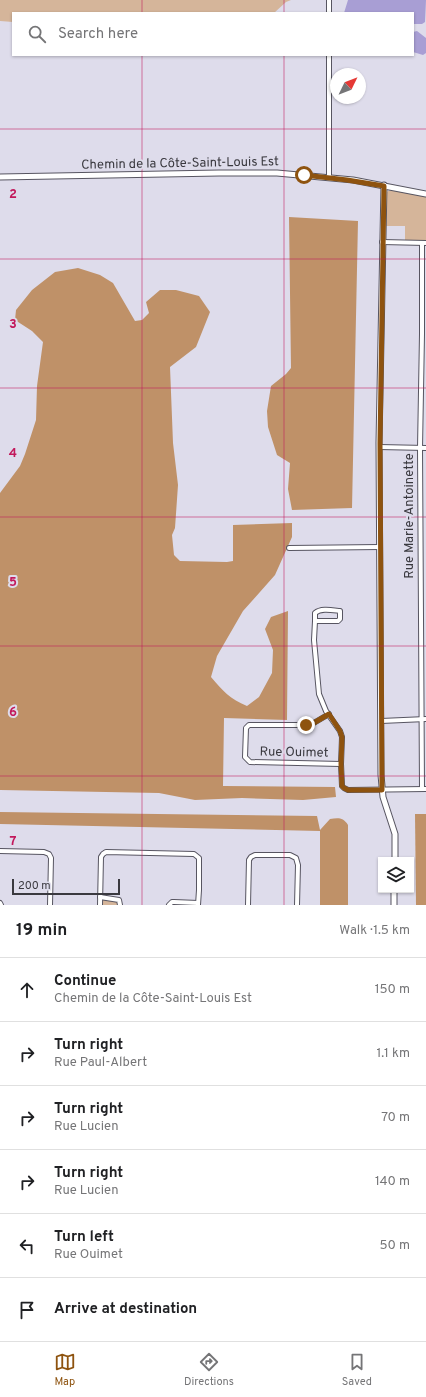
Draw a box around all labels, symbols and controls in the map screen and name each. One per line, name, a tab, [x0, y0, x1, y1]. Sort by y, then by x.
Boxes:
search box	[12, 12, 414, 56]
icon: search	[26, 23, 48, 45]
text: Search here	[58, 25, 138, 44]
north arrow	[330, 68, 366, 104]
street label: Chemin de la Côte-Saint-Louis Est	[81, 154, 279, 174]
route start	[295, 166, 313, 184]
text: 2	[9, 187, 17, 203]
text: 3	[9, 317, 17, 333]
text: 4	[9, 446, 17, 462]
street label: Rue Marie-Antoinette	[402, 453, 418, 579]
text: 5	[9, 575, 17, 591]
text: 6	[9, 705, 17, 721]
route end	[297, 716, 315, 734]
street label: Rue Ouimet	[259, 744, 329, 762]
text: 7	[10, 834, 17, 850]
map controls	[378, 857, 414, 893]
button: layers	[378, 857, 414, 893]
scale bar	[12, 877, 120, 896]
text: 200 m	[18, 879, 51, 893]
text: 19 min	[16, 920, 67, 942]
text: Walk · 1.5 km	[339, 923, 410, 939]
text: Continue	[54, 972, 116, 991]
icon: ahead	[16, 979, 38, 1001]
text: 150 m	[375, 982, 410, 998]
text: Chemin de la Côte-Saint-Louis Est	[54, 991, 252, 1007]
text: Turn right	[54, 1036, 123, 1055]
icon: right	[16, 1043, 38, 1065]
text: 1.1 km	[376, 1046, 410, 1062]
text: Rue Paul-Albert	[54, 1055, 147, 1071]
text: Turn right	[54, 1100, 123, 1119]
icon: right	[16, 1107, 38, 1129]
text: 70 m	[381, 1110, 410, 1126]
text: Rue Lucien	[54, 1119, 119, 1135]
text: Turn right	[54, 1164, 123, 1183]
icon: right	[16, 1171, 38, 1193]
text: 140 m	[375, 1174, 410, 1190]
text: Rue Lucien	[54, 1183, 119, 1199]
text: Turn left	[54, 1228, 114, 1247]
icon: left	[16, 1235, 38, 1257]
text: 50 m	[380, 1238, 410, 1254]
text: Rue Ouimet	[54, 1247, 123, 1263]
icon: arrive	[16, 1299, 38, 1321]
text: Arrive at destination	[54, 1300, 197, 1319]
tab: Map	[54, 1351, 76, 1389]
tab: Directions	[184, 1351, 234, 1389]
tab: Saved	[342, 1351, 372, 1389]

